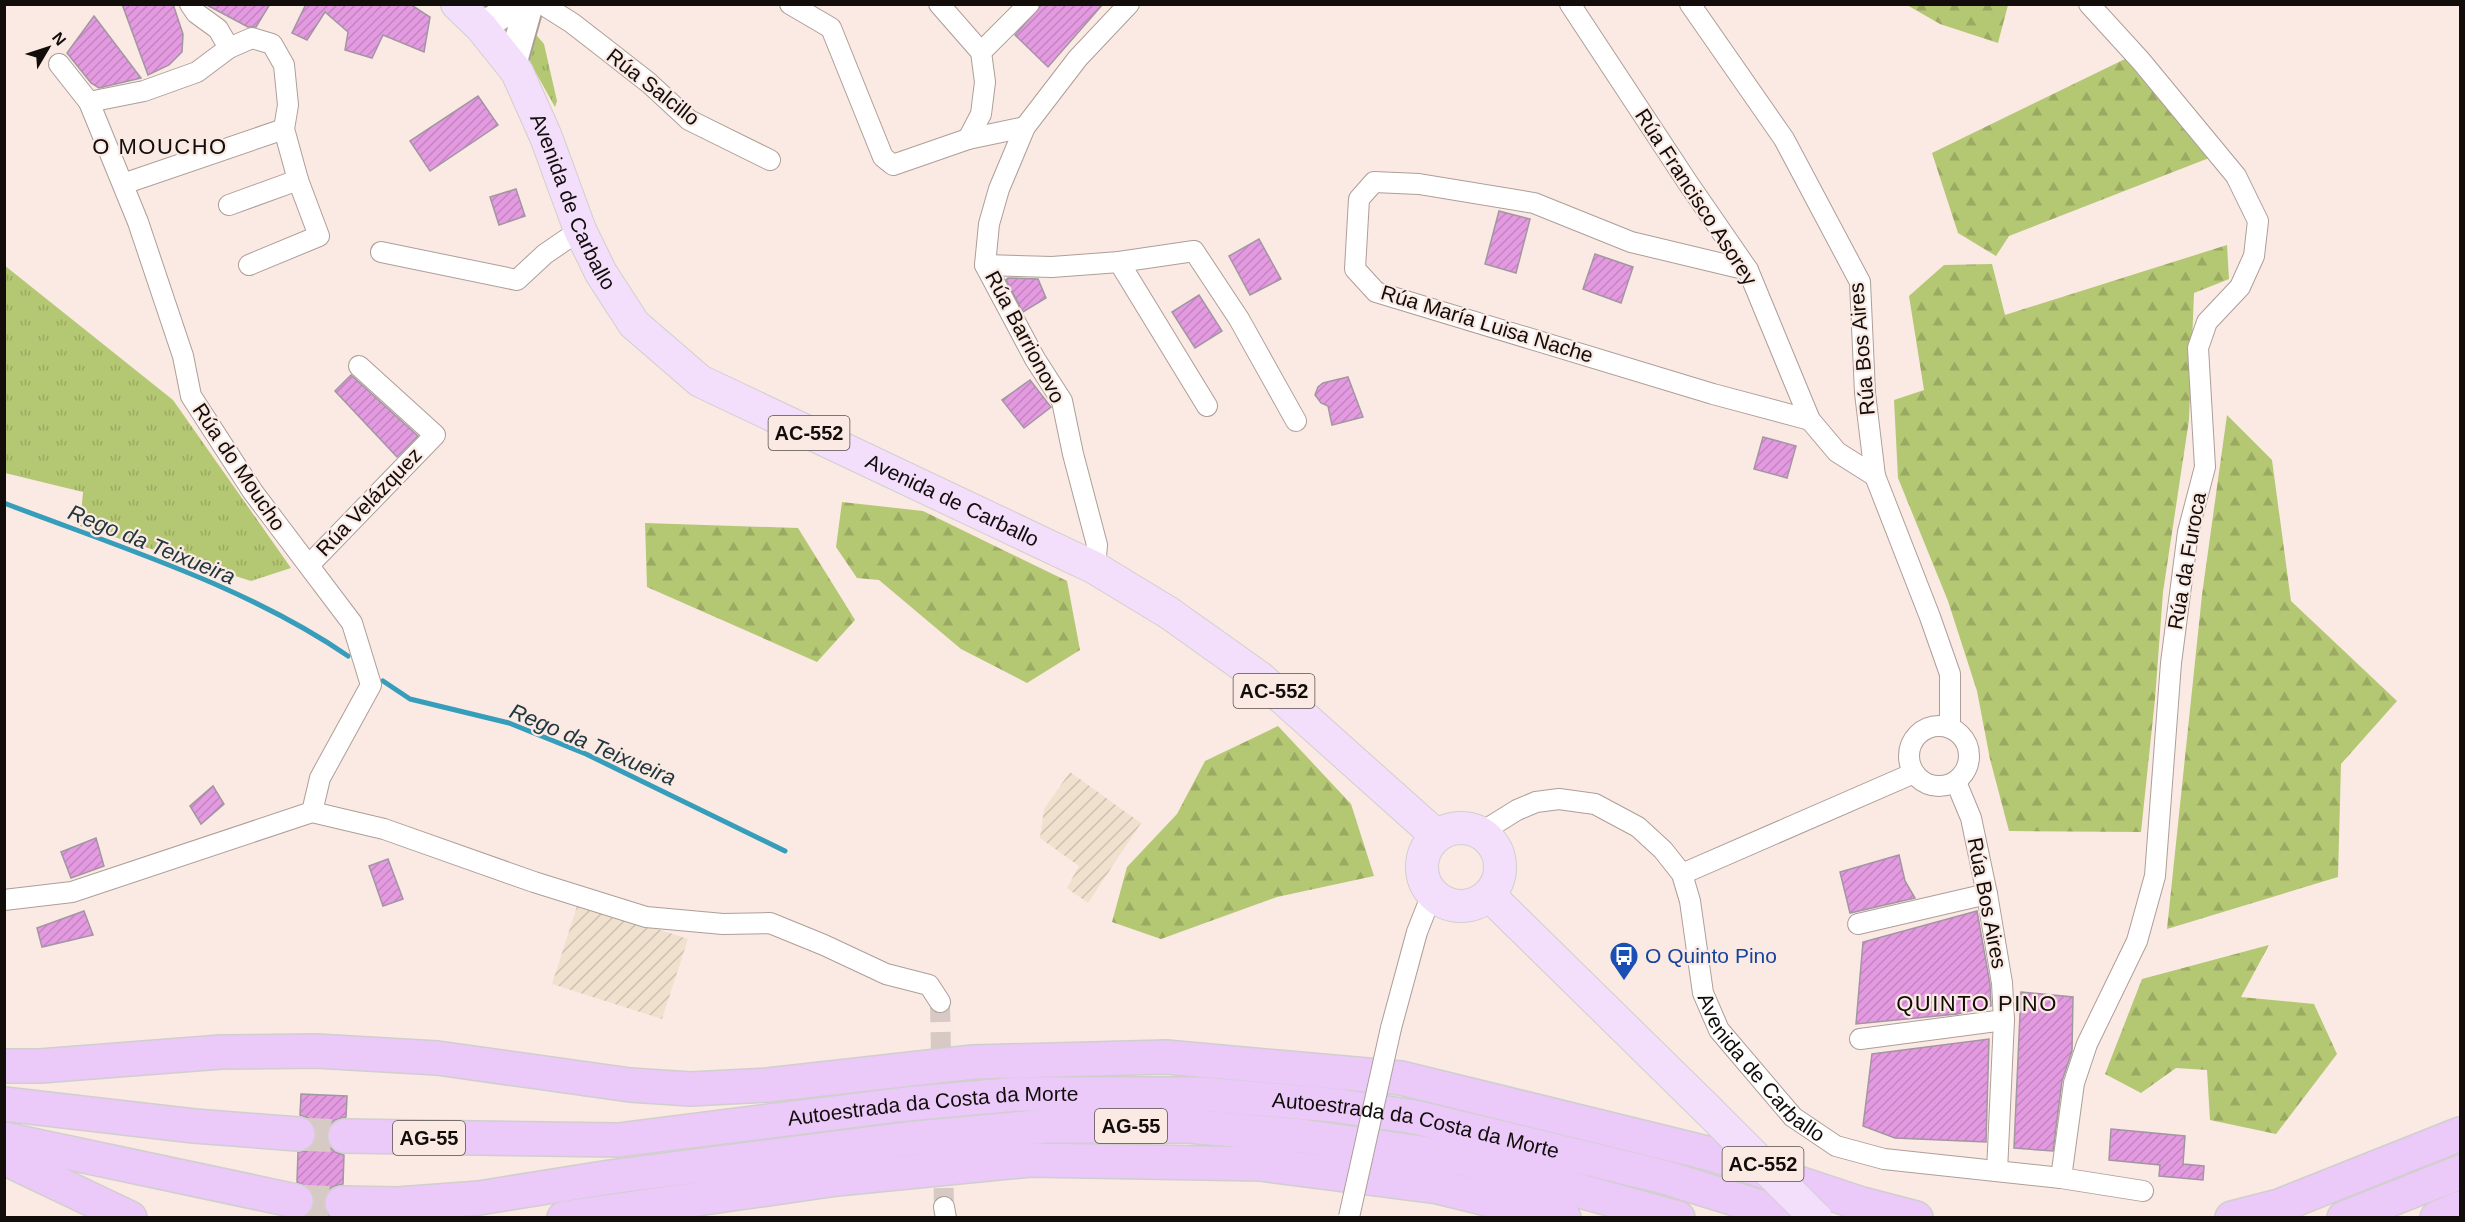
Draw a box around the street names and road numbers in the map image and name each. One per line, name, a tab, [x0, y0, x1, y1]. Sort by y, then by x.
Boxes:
street label: Rúa Salcillo	[603, 43, 704, 130]
street label: Rúa Francisco Asorey	[1631, 104, 1762, 290]
street label: Avenida de Carballo	[526, 110, 621, 294]
street label: Rúa Barrionovo	[981, 267, 1070, 407]
street label: Rúa María Luisa Nache	[1378, 280, 1596, 367]
street label: Rúa Bos Aires	[1844, 282, 1879, 416]
street label: Rúa do Moucho	[188, 399, 290, 535]
road number: AC-552	[768, 416, 850, 450]
street label: Rúa Velázquez	[311, 443, 426, 560]
street label: Avenida de Carballo	[862, 449, 1043, 551]
street label: Rúa da Furoca	[2163, 490, 2210, 631]
road number: AC-552	[1234, 674, 1314, 708]
street label: Rúa Bos Aires	[1964, 835, 2011, 970]
street label: Avenida de Carballo	[1693, 990, 1829, 1146]
street label: Autoestrada da Costa da Morte	[786, 1082, 1078, 1130]
street label: Autoestrada da Costa da Morte	[1271, 1088, 1562, 1162]
road number: AG-55	[1095, 1109, 1167, 1143]
road number: AG-55	[393, 1121, 465, 1155]
road number: AC-552	[1722, 1147, 1804, 1181]

